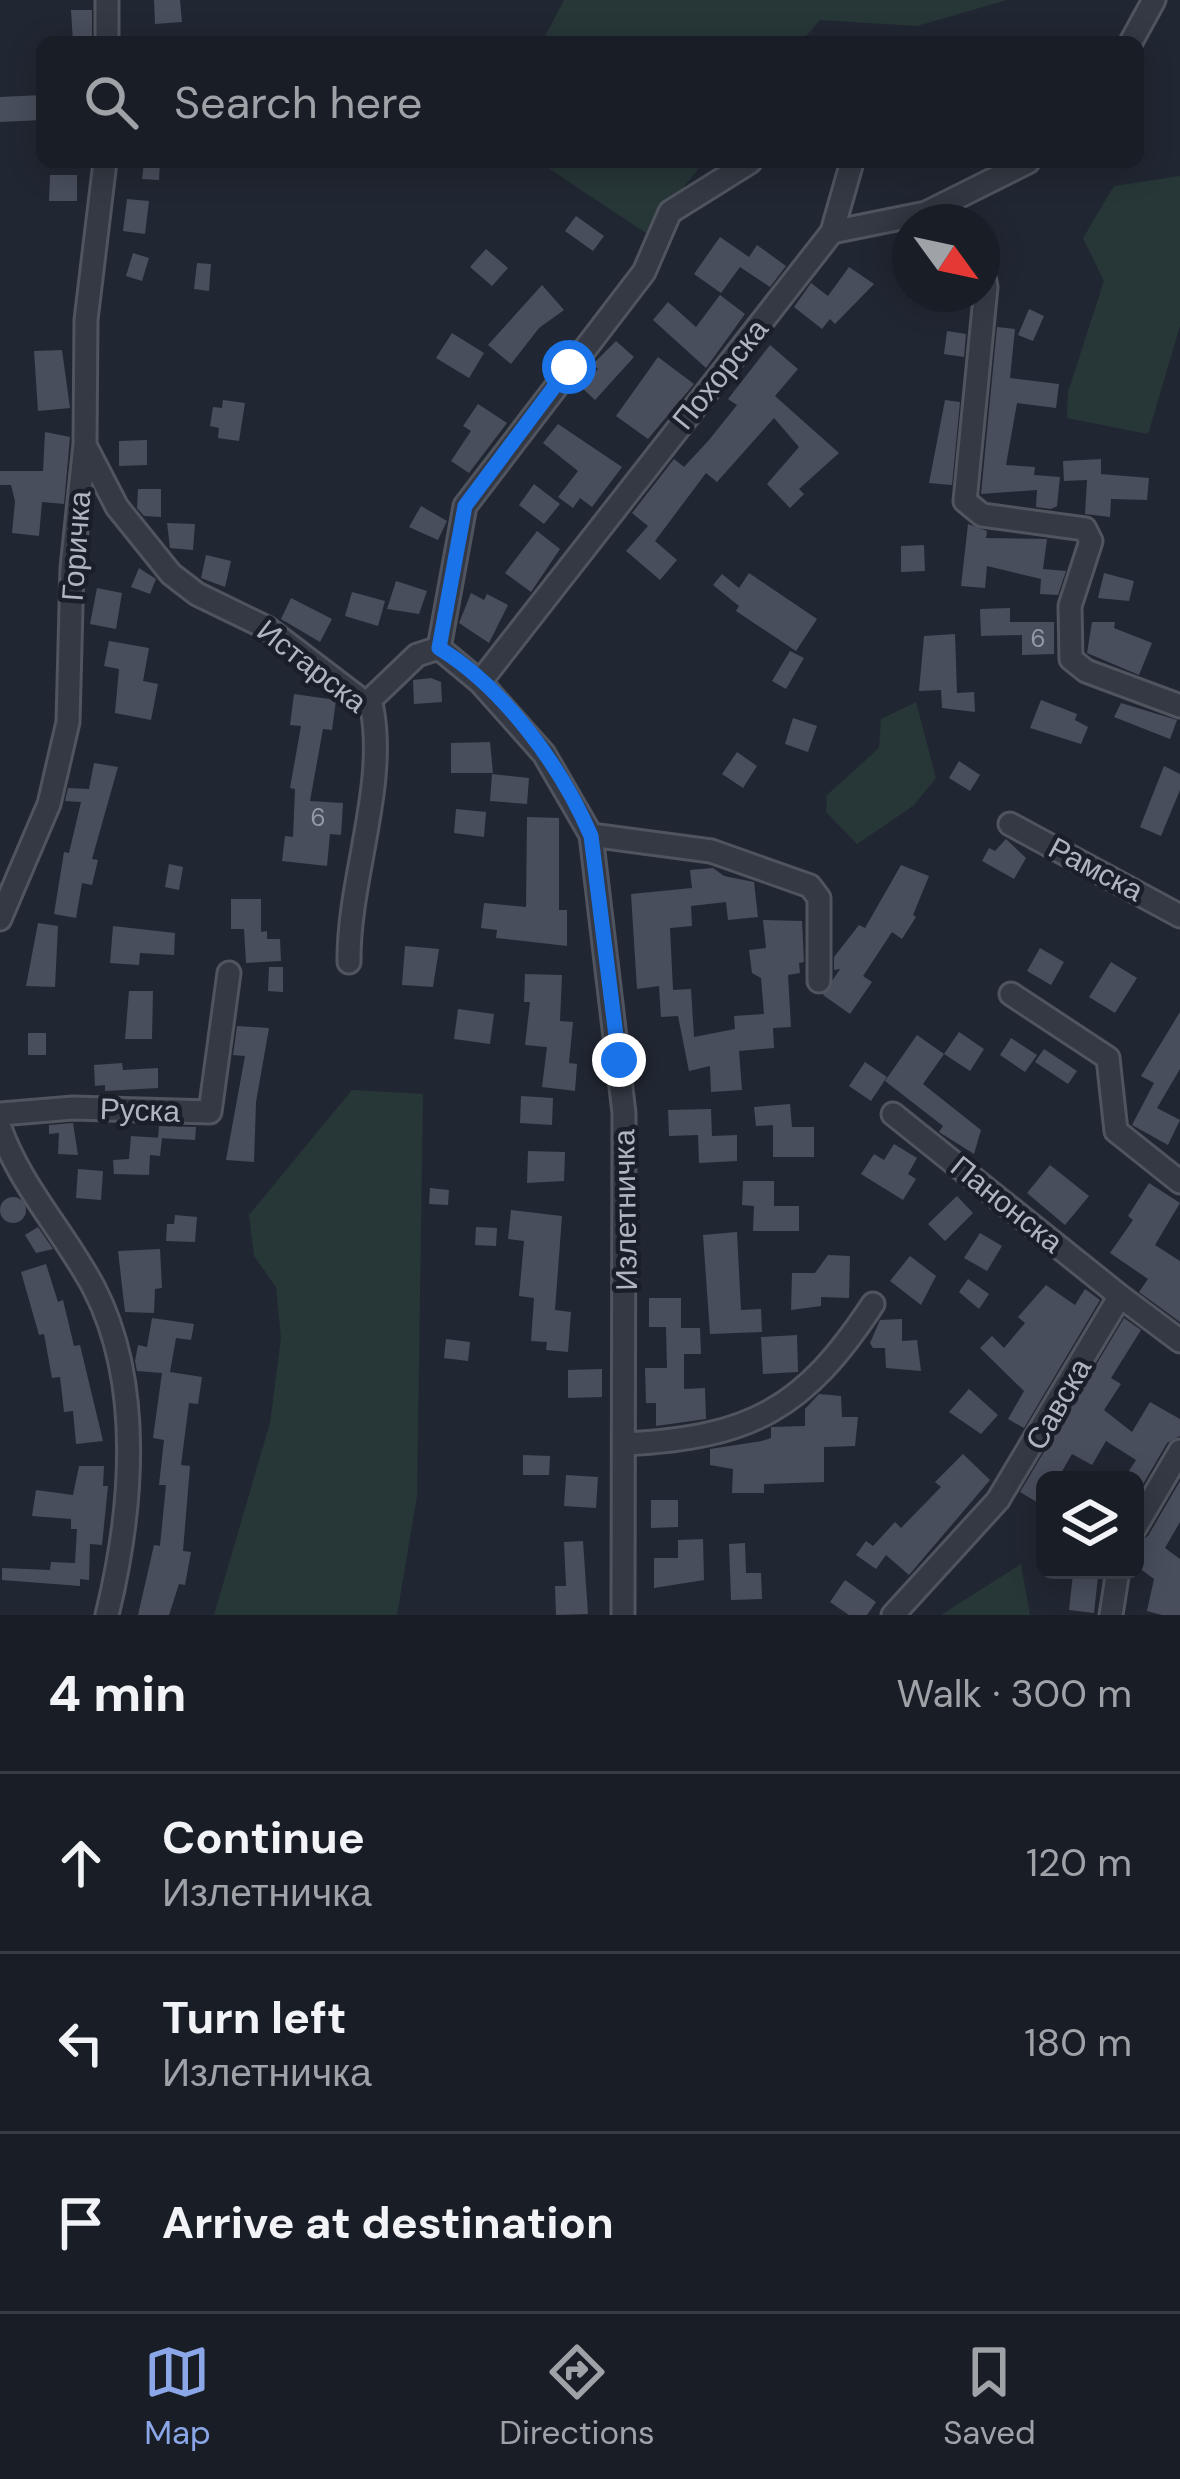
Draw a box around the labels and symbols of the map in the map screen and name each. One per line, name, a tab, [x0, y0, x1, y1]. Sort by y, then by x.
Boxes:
north arrow	[892, 204, 1000, 312]
street label: Похорска	[663, 310, 777, 437]
route start	[542, 340, 596, 394]
street label: Горичка	[53, 489, 99, 602]
street label: Истарска	[249, 611, 375, 721]
house number: 6	[1030, 623, 1046, 654]
house number: 6	[310, 802, 326, 833]
street label: Рамска	[1042, 828, 1150, 910]
route end	[592, 1033, 646, 1087]
street label: Руска	[99, 1089, 181, 1131]
street label: Излетничка	[604, 1129, 646, 1291]
street label: Панонска	[943, 1147, 1071, 1261]
street label: Савска	[1016, 1351, 1100, 1457]

